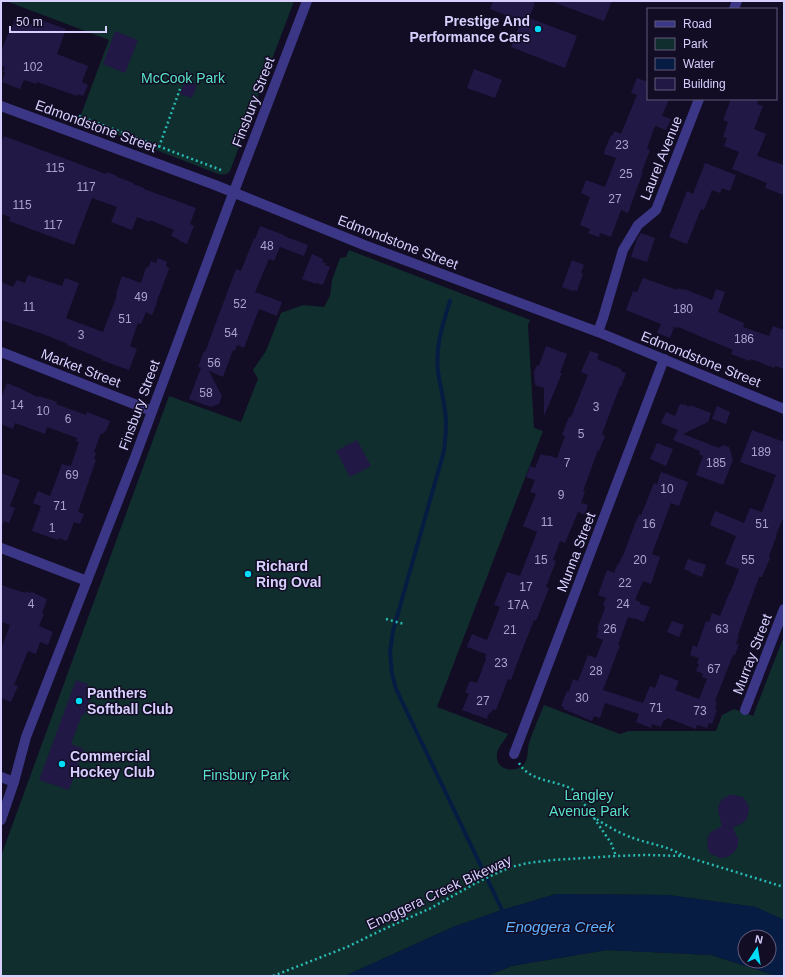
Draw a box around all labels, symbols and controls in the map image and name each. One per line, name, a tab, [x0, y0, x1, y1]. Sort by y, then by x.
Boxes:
scale bar	[10, 8, 106, 34]
legend	[647, 8, 777, 100]
place label: Prestige And Performance Cars	[409, 13, 530, 45]
text: 50 m	[16, 15, 43, 29]
text: Road	[683, 17, 712, 31]
marker: Prestige And Performance Cars	[533, 24, 543, 34]
text: Park	[683, 37, 709, 51]
street label: Finsbury Street	[229, 55, 278, 149]
text: Water	[683, 57, 715, 71]
house number: 102	[23, 60, 43, 74]
park label: McCook Park	[141, 70, 226, 86]
text: Building	[683, 77, 726, 91]
street label: Edmondstone Street	[33, 97, 159, 155]
street label: Laurel Avenue	[637, 113, 685, 202]
house number: 23	[615, 138, 629, 152]
house number: 115	[45, 161, 65, 175]
house number: 25	[619, 167, 633, 181]
house number: 117	[76, 180, 96, 194]
house number: 27	[608, 192, 622, 206]
house number: 115	[12, 198, 32, 212]
street label: Edmondstone Street	[336, 212, 461, 272]
house number: 117	[43, 218, 63, 232]
house number: 48	[260, 239, 274, 253]
house number: 49	[134, 290, 148, 304]
house number: 52	[233, 297, 247, 311]
house number: 11	[23, 300, 36, 314]
house number: 180	[673, 302, 693, 316]
house number: 51	[118, 312, 132, 326]
house number: 54	[224, 326, 238, 340]
house number: 3	[78, 328, 85, 342]
street label: Edmondstone Street	[639, 328, 763, 390]
house number: 186	[734, 332, 754, 346]
street label: Market Street	[39, 345, 123, 391]
house number: 56	[207, 356, 221, 370]
street label: Finsbury Street	[115, 358, 163, 452]
house number: 58	[199, 386, 213, 400]
house number: 14	[10, 398, 24, 412]
house number: 3	[593, 400, 600, 414]
house number: 10	[36, 404, 50, 418]
house number: 6	[65, 412, 72, 426]
house number: 5	[578, 427, 585, 441]
house number: 189	[751, 445, 771, 459]
house number: 7	[564, 456, 571, 470]
house number: 185	[706, 456, 726, 470]
house number: 69	[65, 468, 79, 482]
house number: 10	[660, 482, 674, 496]
house number: 9	[558, 488, 565, 502]
house number: 71	[53, 499, 67, 513]
street label: Munna Street	[553, 510, 599, 594]
house number: 11	[541, 515, 554, 529]
house number: 16	[642, 517, 656, 531]
house number: 51	[755, 517, 769, 531]
house number: 1	[49, 521, 56, 535]
house number: 15	[534, 553, 548, 567]
house number: 20	[633, 553, 647, 567]
house number: 55	[741, 553, 755, 567]
place label: Richard Ring Oval	[256, 558, 321, 590]
marker: Richard Ring Oval	[243, 569, 253, 579]
house number: 22	[618, 576, 632, 590]
house number: 17	[519, 580, 533, 594]
house number: 4	[28, 597, 35, 611]
house number: 24	[616, 597, 630, 611]
house number: 17A	[507, 598, 529, 612]
street label: Murray Street	[729, 611, 775, 696]
house number: 26	[603, 622, 617, 636]
house number: 63	[715, 622, 729, 636]
house number: 21	[503, 623, 517, 637]
house number: 23	[494, 656, 508, 670]
house number: 67	[707, 662, 721, 676]
house number: 28	[589, 664, 603, 678]
place label: Panthers Softball Club	[87, 685, 173, 717]
house number: 30	[575, 691, 589, 705]
house number: 27	[476, 694, 490, 708]
marker: Panthers Softball Club	[74, 696, 84, 706]
house number: 71	[649, 701, 663, 715]
house number: 73	[693, 704, 707, 718]
place label: Commercial Hockey Club	[70, 748, 155, 780]
marker: Commercial Hockey Club	[57, 759, 67, 769]
park label: Finsbury Park	[203, 767, 290, 783]
park label: Langley Avenue Park	[549, 787, 630, 819]
street label: Enoggera Creek Bikeway	[364, 851, 514, 933]
water label: Enoggera Creek	[505, 918, 616, 935]
north arrow	[737, 929, 777, 969]
text: N	[754, 933, 764, 946]

